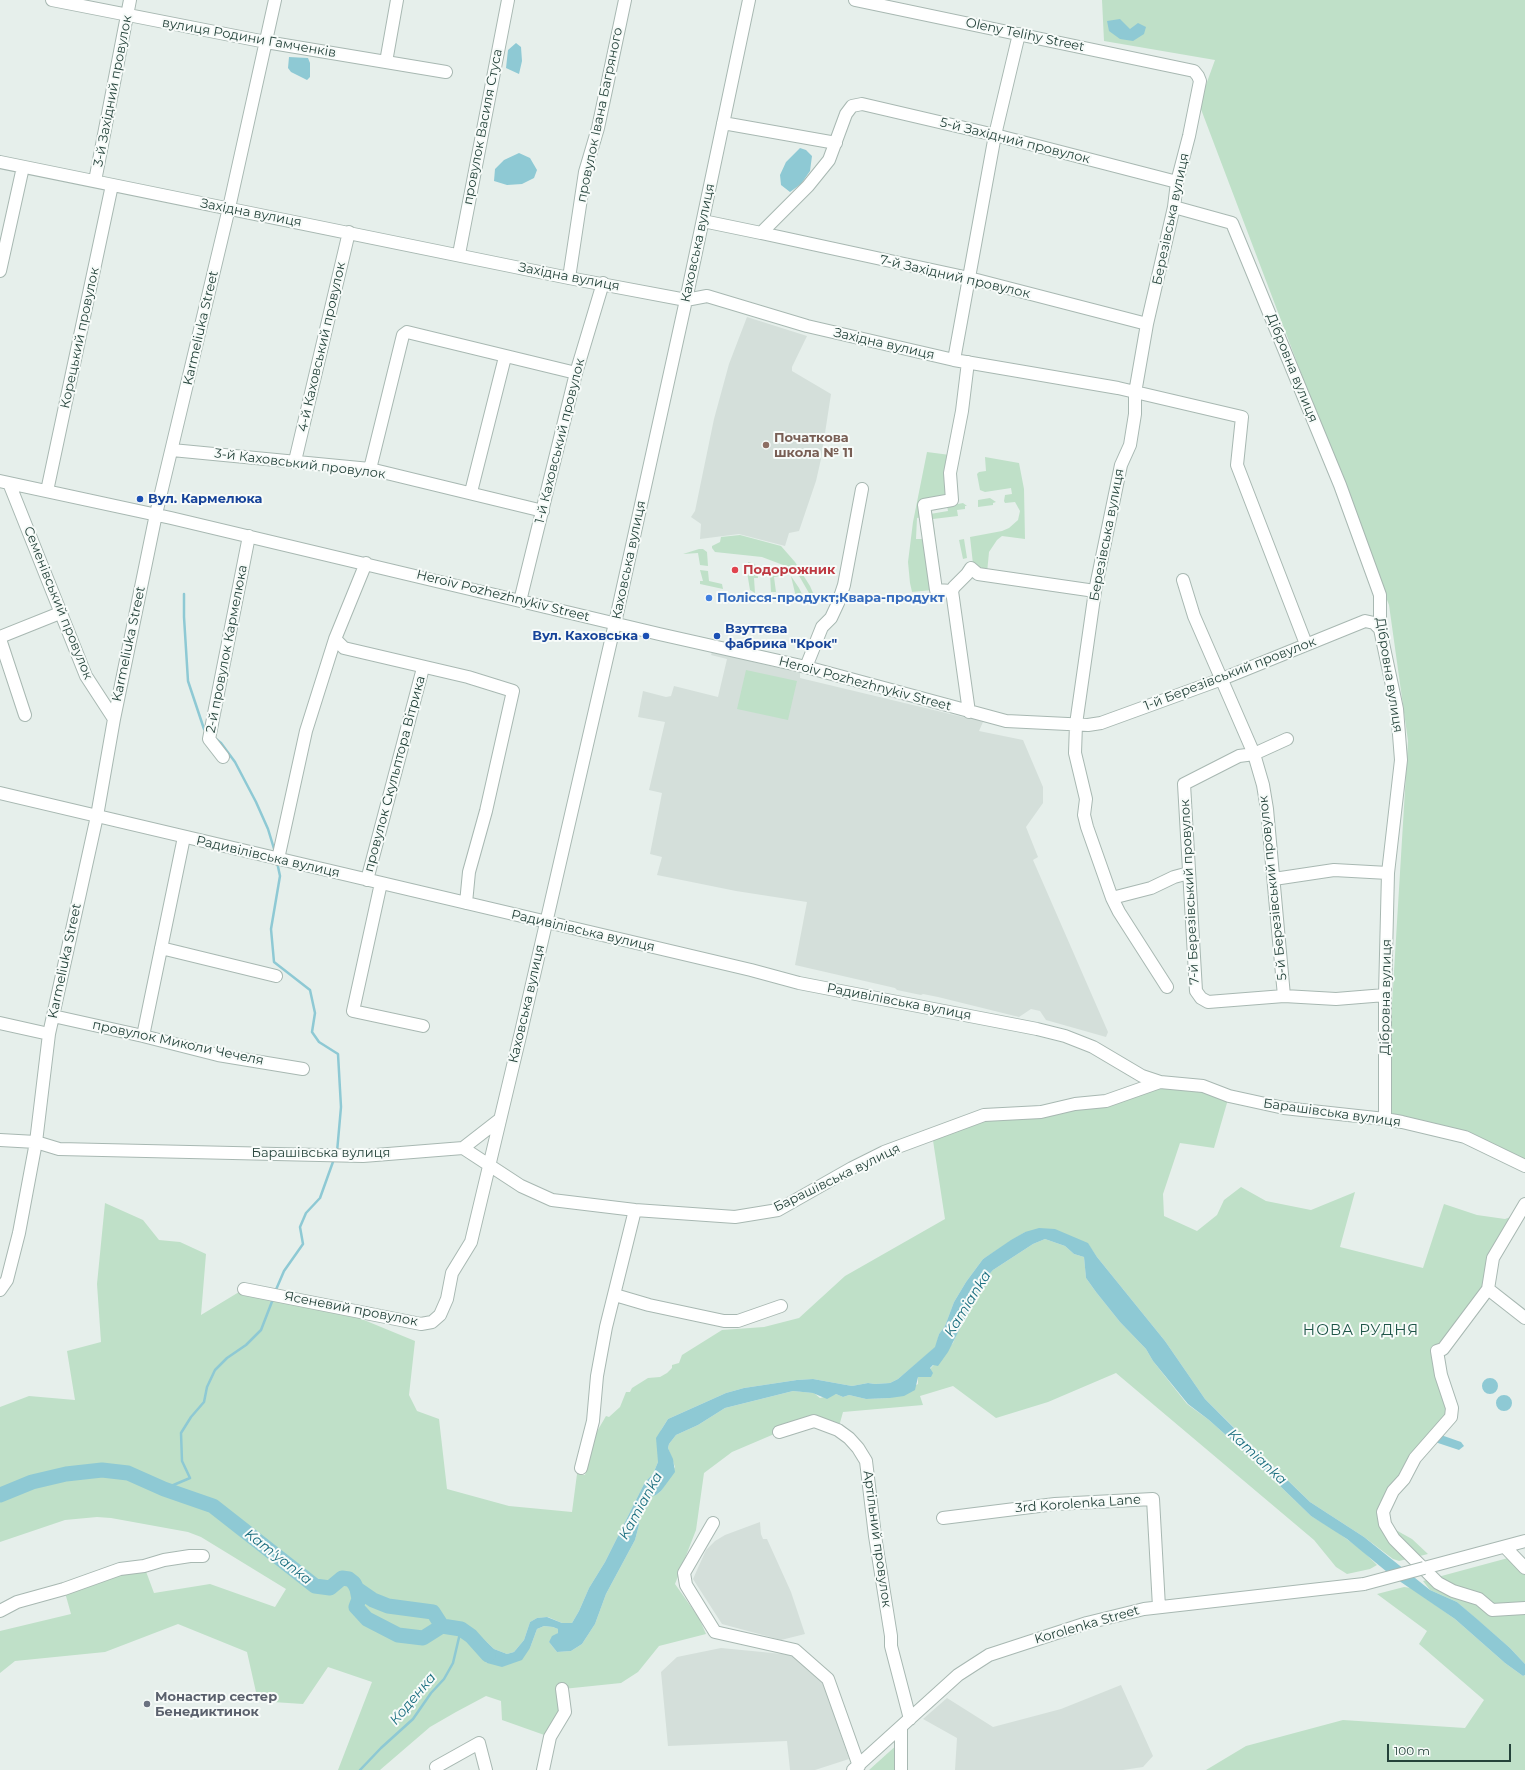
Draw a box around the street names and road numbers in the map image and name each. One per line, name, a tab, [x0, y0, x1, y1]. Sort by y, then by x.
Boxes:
street label: 3-й Західний провулок	[91, 14, 135, 168]
street label: вулиця Родини Гамченків	[161, 15, 337, 61]
street label: Oleny Telihy Street	[964, 15, 1086, 55]
street label: провулок Івана Багряного	[574, 26, 626, 204]
street label: провулок Василя Стуса	[460, 48, 506, 206]
street label: 5-й Західний провулок	[938, 115, 1092, 167]
street label: Березівська вулиця	[1149, 152, 1193, 286]
street label: Каховська вулиця	[678, 182, 718, 304]
street label: Західна вулиця	[199, 196, 303, 230]
street label: 7-й Західний провулок	[878, 252, 1032, 302]
street label: Західна вулиця	[517, 260, 621, 294]
street label: 4-й Каховський провулок	[295, 261, 349, 433]
street label: Корецький провулок	[57, 266, 103, 410]
street label: Karmeliuka Street	[180, 269, 222, 387]
street label: Дібровна вулиця	[1263, 311, 1321, 425]
street label: Західна вулиця	[832, 325, 936, 363]
street label: 1-й Каховський провулок	[532, 357, 588, 525]
street label: 3-й Каховський провулок	[214, 446, 386, 482]
street label: Березівська вулиця	[1086, 467, 1128, 603]
street label: Каховська вулиця	[609, 499, 649, 621]
street label: Семенівський провулок	[20, 524, 96, 682]
street label: 2-й провулок Кармелюка	[203, 564, 251, 734]
street label: Heroiv Pozhezhnykiv Street	[415, 567, 591, 625]
street label: Karmeliuka Street	[109, 585, 149, 703]
street label: Дібровна вулиця	[1372, 616, 1406, 734]
street label: 1-й Березівський провулок	[1142, 634, 1318, 714]
street label: Heroiv Pozhezhnykiv Street	[777, 653, 953, 715]
street label: провулок Скульптора Вітрика	[361, 674, 429, 874]
street label: 5-й Березівський провулок	[1256, 795, 1290, 981]
street label: 7-й Березівський провулок	[1177, 799, 1203, 985]
street label: Радивілівська вулиця	[195, 833, 341, 881]
street label: Karmeliuka Street	[45, 902, 85, 1020]
street label: Радивілівська вулиця	[510, 907, 656, 955]
street label: Дібровна вулиця	[1377, 939, 1395, 1055]
street label: Каховська вулиця	[506, 943, 548, 1065]
street label: Радивілівська вулиця	[825, 980, 973, 1024]
street label: провулок Миколи Чечеля	[91, 1017, 265, 1069]
street label: Барашівська вулиця	[1262, 1096, 1402, 1130]
street label: Барашівська вулиця	[771, 1141, 903, 1215]
street label: Барашівська вулиця	[252, 1145, 390, 1161]
street label: Ясеневий провулок	[283, 1288, 419, 1330]
street label: Артільний провулок	[860, 1469, 894, 1609]
street label: 3rd Korolenka Lane	[1015, 1492, 1141, 1516]
street label: Korolenka Street	[1033, 1603, 1141, 1647]

